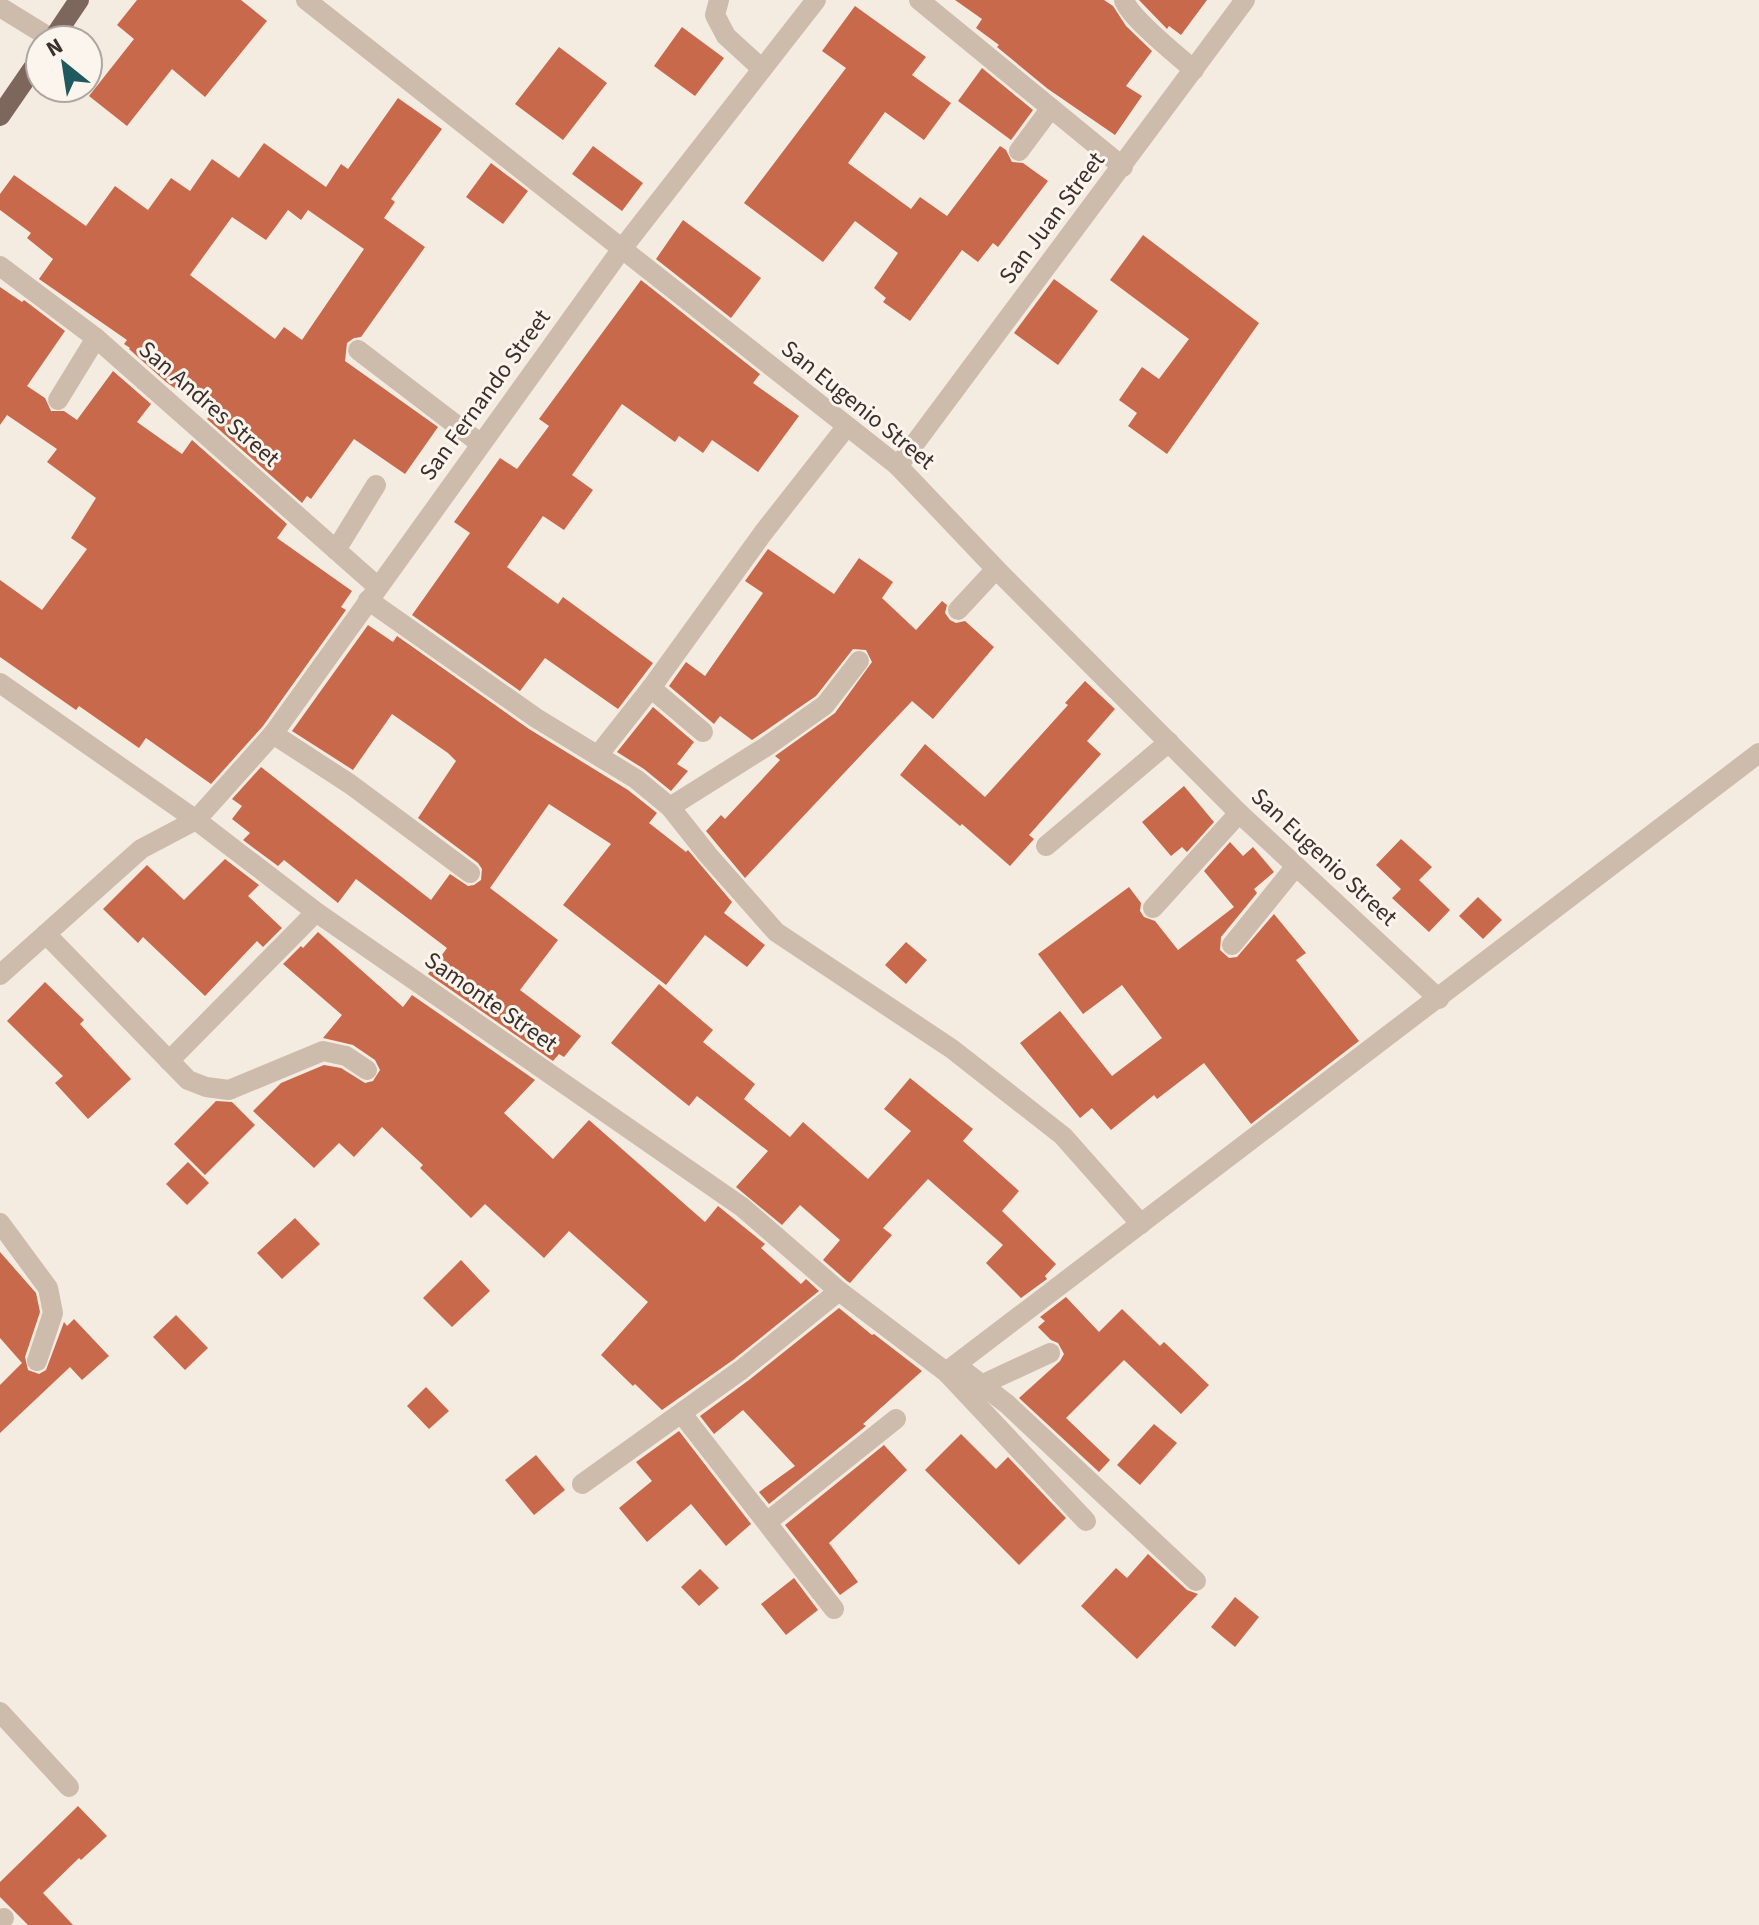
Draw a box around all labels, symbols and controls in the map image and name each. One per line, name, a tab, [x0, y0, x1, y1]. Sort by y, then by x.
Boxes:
north arrow	[24, 24, 104, 104]
text: N	[40, 30, 69, 65]
street label: San Juan Street	[991, 145, 1113, 291]
street label: San Fernando Street	[411, 302, 559, 488]
street label: San Eugenio Street	[773, 332, 943, 478]
street label: San Andres Street	[131, 333, 287, 475]
street label: San Eugenio Street	[1243, 780, 1405, 934]
street label: Samonte Street	[417, 943, 565, 1061]

